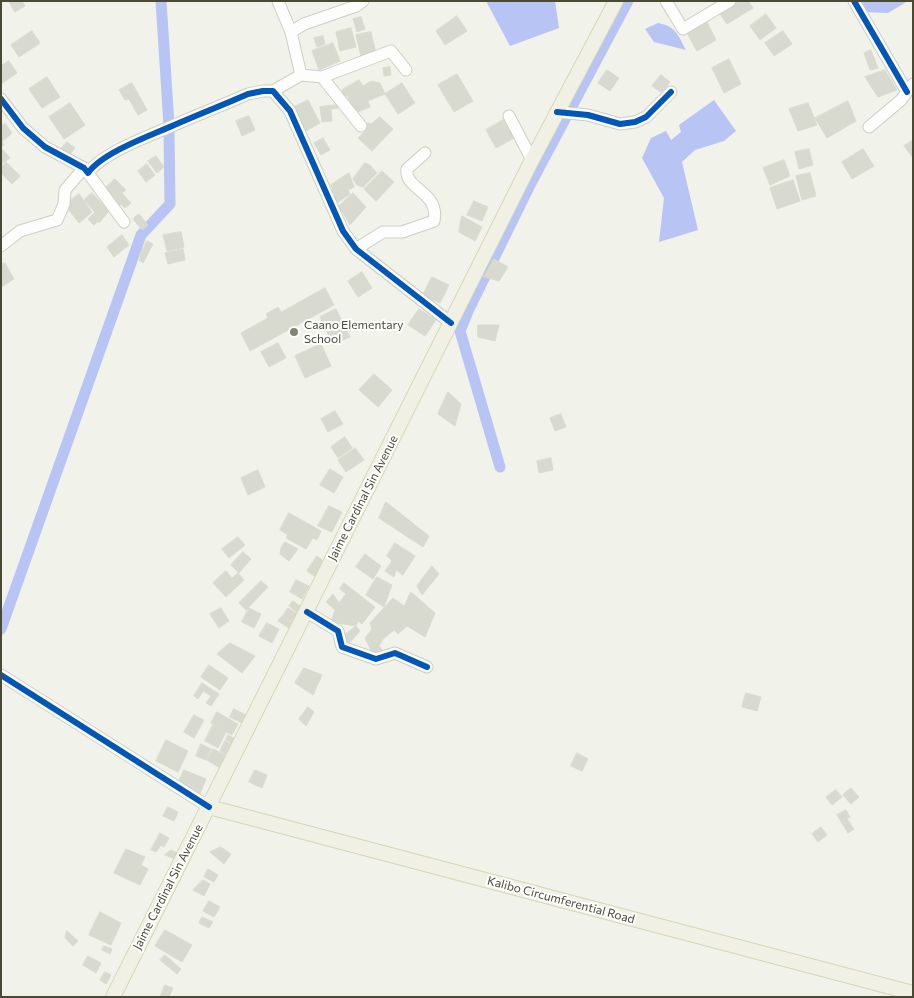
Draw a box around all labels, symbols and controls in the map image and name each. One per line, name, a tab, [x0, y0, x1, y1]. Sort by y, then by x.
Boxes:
place label: Caano Elementary School	[304, 318, 403, 346]
marker: Caano Elementary School	[288, 326, 300, 338]
street label: Jaime Cardinal Sin Avenue	[325, 433, 401, 563]
street label: Jaime Cardinal Sin Avenue	[130, 822, 206, 952]
street label: Kalibo Circumferential Road	[486, 873, 636, 927]

